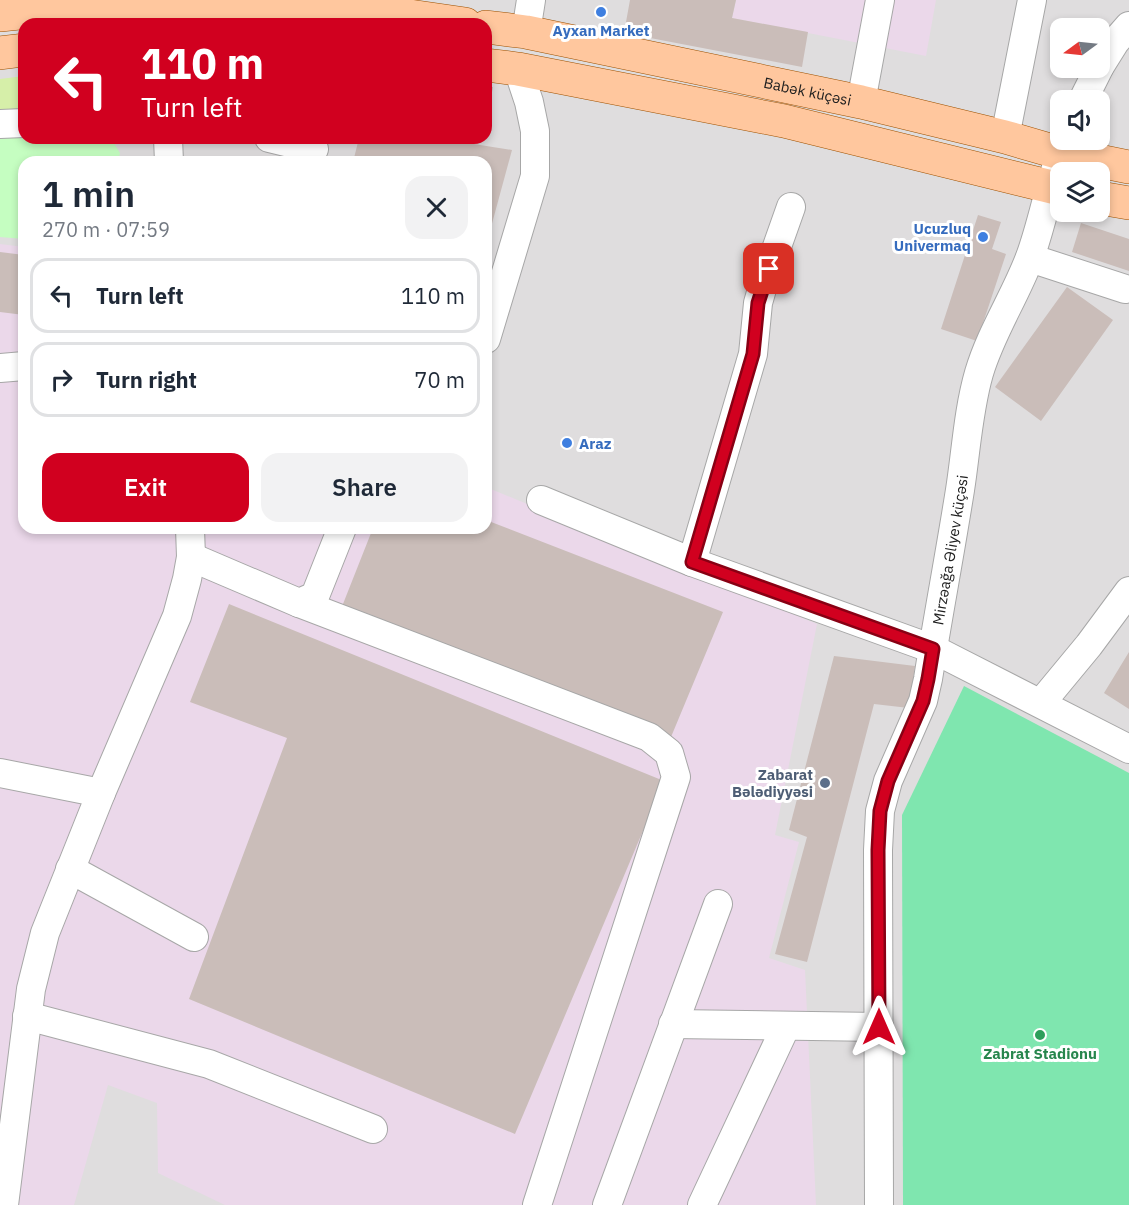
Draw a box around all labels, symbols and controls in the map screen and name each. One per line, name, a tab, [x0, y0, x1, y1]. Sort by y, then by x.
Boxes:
marker: Ayxan Market	[594, 5, 608, 19]
north arrow	[1050, 18, 1110, 78]
map controls	[1050, 18, 1110, 222]
place label: Ayxan Market	[553, 21, 650, 40]
text: 110 m	[141, 36, 264, 91]
icon: left	[42, 42, 120, 120]
street label: Babək küçəsi	[762, 72, 853, 109]
text: Turn left	[141, 89, 242, 124]
button: sound	[1050, 90, 1110, 150]
button: layers	[1050, 162, 1110, 222]
text: 1 min	[42, 170, 135, 217]
button: close	[405, 176, 468, 239]
text: 270 m · 07:59	[42, 216, 170, 243]
place label: Ucuzluq Univermaq	[894, 219, 971, 255]
marker: Ucuzluq Univermaq	[976, 230, 990, 244]
pin	[743, 243, 794, 294]
icon: arrive	[752, 252, 785, 285]
icon: left	[45, 279, 78, 312]
text: Turn left	[96, 281, 184, 310]
text: 110 m	[401, 281, 465, 310]
icon: right	[45, 363, 78, 396]
text: Turn right	[96, 365, 197, 394]
text: 70 m	[414, 365, 465, 394]
place label: Araz	[579, 434, 612, 453]
marker: Araz	[560, 436, 574, 450]
button: Exit	[42, 453, 249, 522]
button: Share	[261, 453, 468, 522]
street label: Mirzəağa Əliyev küçəsi	[928, 474, 972, 626]
place label: Zabarat Bələdiyyəsi	[732, 765, 813, 801]
marker: Zabarat Bələdiyyəsi	[818, 776, 832, 790]
position arrow	[847, 995, 911, 1059]
marker: Zabrat Stadionu	[1033, 1028, 1047, 1042]
place label: Zabrat Stadionu	[983, 1044, 1097, 1063]

